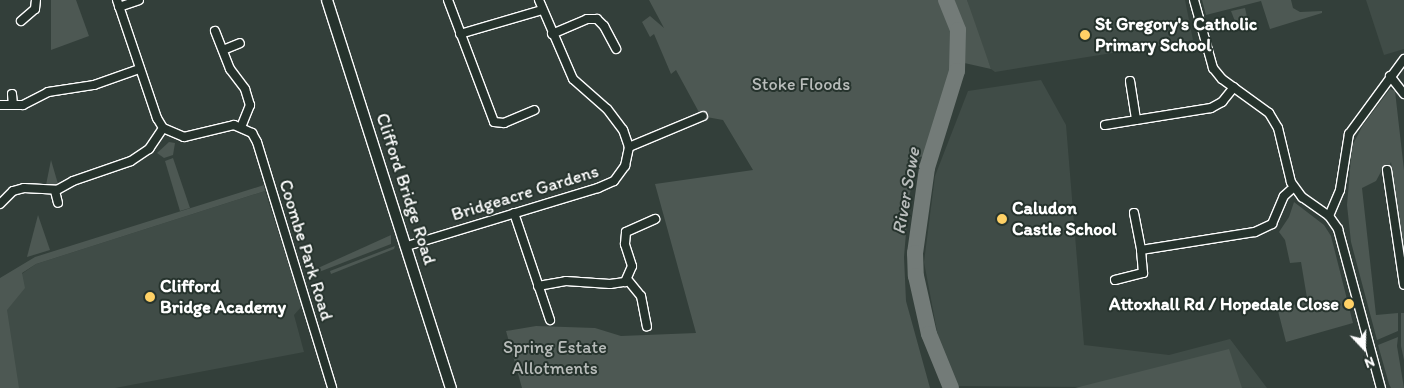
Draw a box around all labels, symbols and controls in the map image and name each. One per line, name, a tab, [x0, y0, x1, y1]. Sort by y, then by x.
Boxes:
place label: St Gregory's Catholic Primary School	[1095, 14, 1257, 56]
marker: St Gregory's Catholic Primary School	[1079, 29, 1091, 41]
park label: Stoke Floods	[752, 73, 850, 95]
street label: Clifford Bridge Road	[371, 111, 441, 267]
water label: River Sowe	[887, 146, 925, 236]
street label: Bridgeacre Gardens	[449, 160, 601, 226]
street label: Coombe Park Road	[274, 177, 338, 323]
place label: Caludon Castle School	[1012, 198, 1117, 240]
marker: Caludon Castle School	[996, 213, 1008, 225]
place label: Clifford Bridge Academy	[160, 276, 286, 318]
marker: Clifford Bridge Academy	[144, 291, 156, 303]
place label: Attoxhall Rd / Hopedale Close	[1109, 293, 1339, 315]
marker: Attoxhall Rd / Hopedale Close	[1343, 298, 1355, 310]
north arrow	[1339, 323, 1389, 373]
park label: Spring Estate Allotments	[503, 337, 607, 379]
text: N	[1362, 353, 1377, 372]

